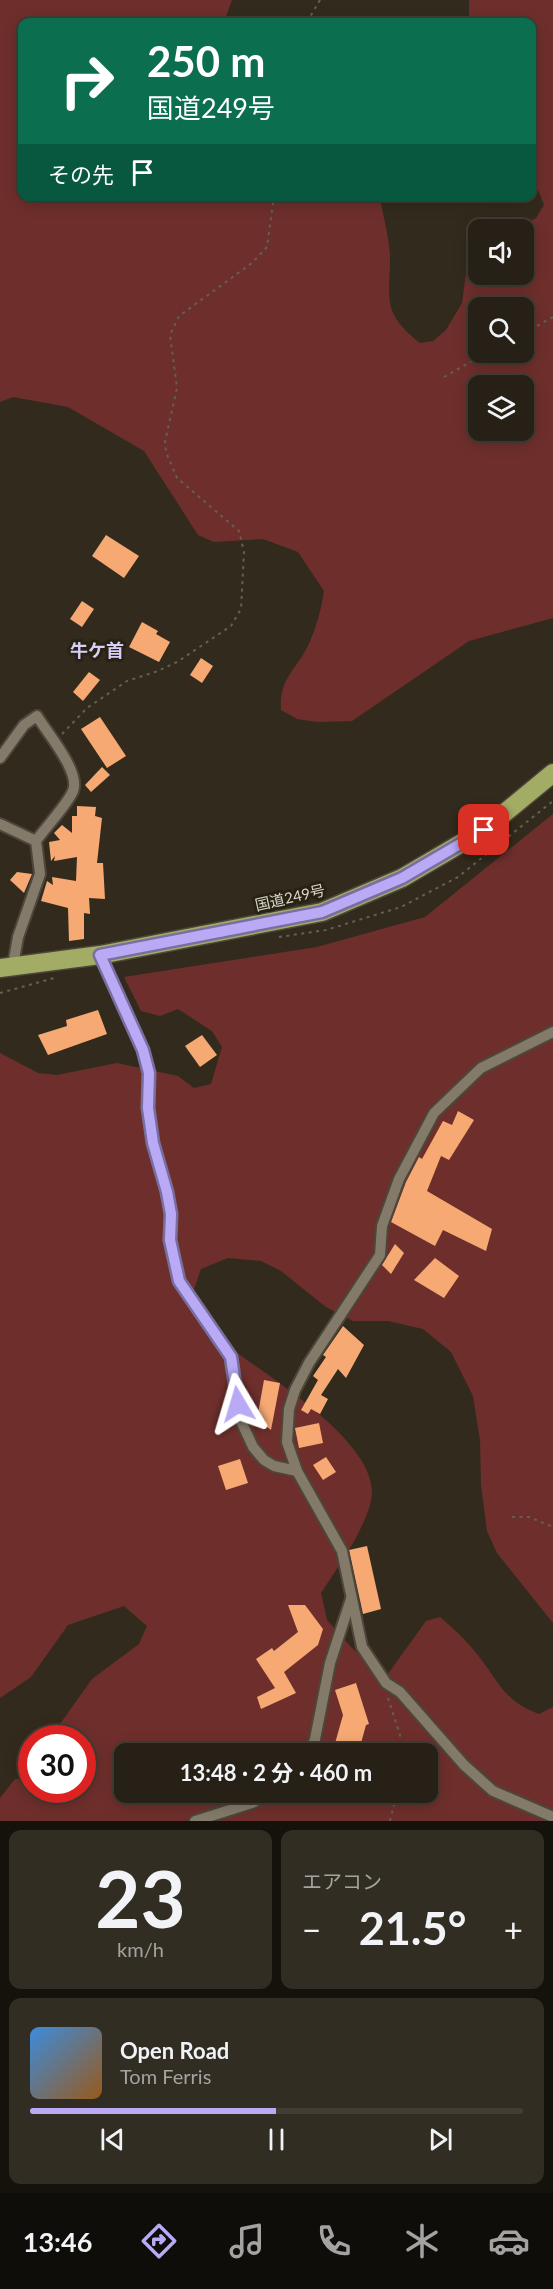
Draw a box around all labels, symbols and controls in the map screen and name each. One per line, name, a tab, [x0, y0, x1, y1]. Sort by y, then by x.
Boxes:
text: 250 m	[147, 36, 265, 86]
icon: right	[48, 42, 126, 120]
text: 国道249号	[147, 91, 275, 124]
icon: arrive	[126, 156, 159, 189]
text: その先	[48, 161, 114, 188]
map controls	[468, 219, 534, 441]
button: sound	[468, 219, 534, 285]
button: search	[468, 297, 534, 363]
button: layers	[468, 375, 534, 441]
district label: 牛ケ首	[70, 639, 124, 661]
pin	[458, 804, 509, 855]
icon: arrive	[467, 813, 500, 846]
street label: 国道249号	[253, 880, 326, 914]
position arrow	[206, 1372, 270, 1436]
speed limit sign: 30	[18, 1725, 96, 1803]
text: 13:48 · 2 分 · 460 m	[180, 1759, 372, 1786]
text: 23	[95, 1851, 186, 1945]
text: エアコン	[302, 1869, 382, 1893]
text: 21.5°	[359, 1901, 466, 1955]
text: −	[302, 1909, 321, 1949]
text: +	[504, 1909, 523, 1949]
text: km/h	[117, 1937, 164, 1961]
text: Open Road	[120, 2037, 229, 2064]
text: Tom Ferris	[120, 2064, 211, 2088]
icon: previous	[96, 2123, 129, 2156]
icon: pause	[260, 2123, 293, 2156]
icon: next	[424, 2123, 457, 2156]
icon: directions	[138, 2220, 180, 2262]
icon: music	[226, 2220, 268, 2262]
icon: phone	[313, 2220, 355, 2262]
icon: climate	[401, 2220, 443, 2262]
icon: car	[488, 2220, 530, 2262]
text: 13:46	[23, 2225, 92, 2258]

